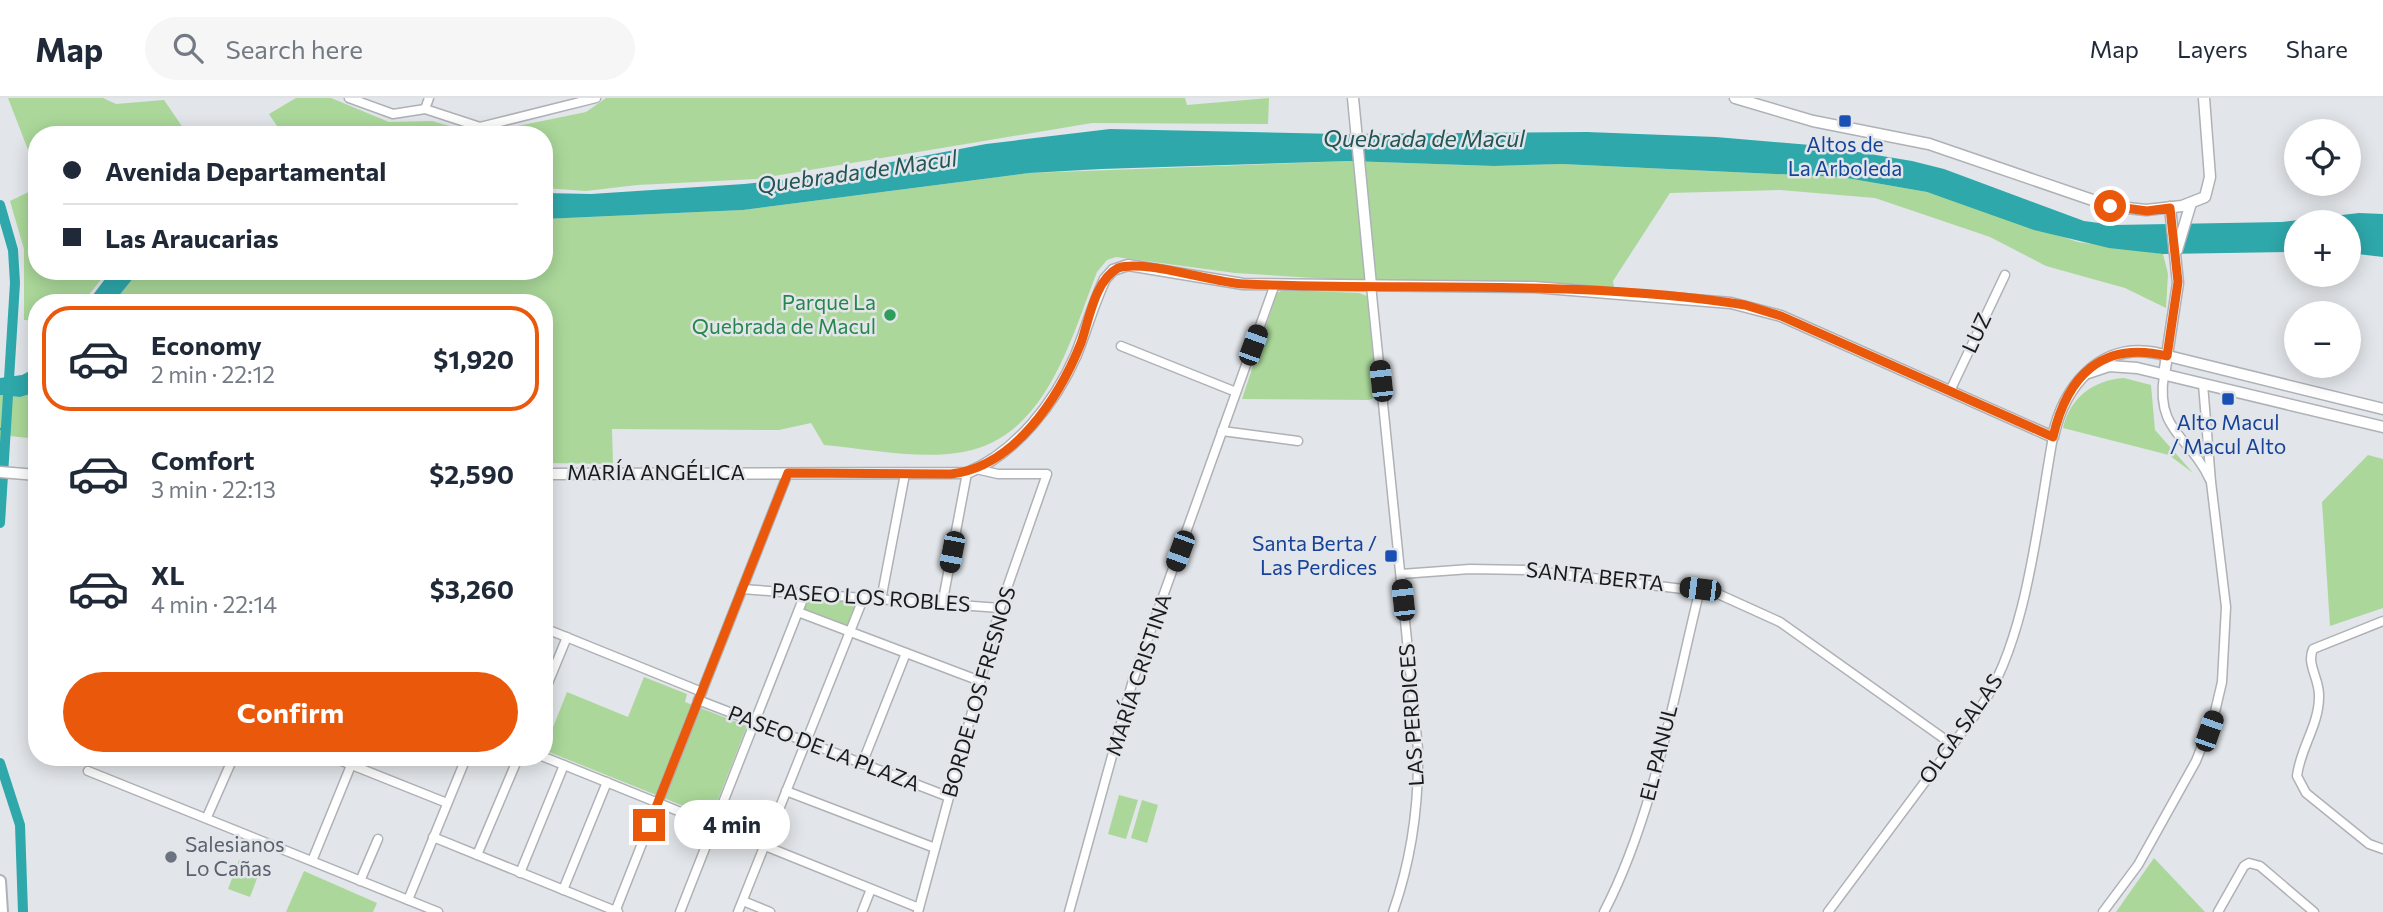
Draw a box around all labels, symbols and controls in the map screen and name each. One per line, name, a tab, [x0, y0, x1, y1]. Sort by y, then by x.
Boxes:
search box	[145, 17, 635, 80]
text: Map	[35, 28, 103, 69]
icon: search	[169, 29, 207, 67]
text: Search here	[225, 33, 363, 64]
text: Map	[2090, 34, 2139, 63]
text: Layers	[2177, 34, 2248, 63]
text: Share	[2286, 34, 2348, 63]
marker: Altos de La Arboleda	[1837, 113, 1853, 129]
map controls	[2284, 119, 2361, 378]
button: locate	[2284, 119, 2361, 196]
water label: Quebrada de Macul	[1323, 124, 1526, 152]
place label: Altos de La Arboleda	[1788, 131, 1902, 180]
water label: Quebrada de Macul	[755, 143, 960, 199]
text: Avenida Departamental	[105, 155, 386, 186]
route start	[2094, 190, 2126, 222]
button: +	[2284, 210, 2361, 287]
text: Las Araucarias	[105, 222, 279, 253]
place label: Parque La Quebrada de Macul	[692, 289, 876, 338]
button: −	[2284, 301, 2361, 378]
marker: Parque La Quebrada de Macul	[882, 307, 898, 323]
street label: LUZ	[1956, 308, 1996, 356]
car	[1236, 322, 1271, 368]
icon: car	[67, 327, 130, 390]
text: Economy	[151, 329, 262, 360]
text: $1,920	[433, 343, 514, 374]
car	[1369, 359, 1394, 403]
text: 2 min · 22:12	[151, 360, 275, 388]
marker: Alto Macul / Macul Alto	[2220, 391, 2236, 407]
place label: Alto Macul / Macul Alto	[2170, 409, 2286, 458]
icon: car	[67, 442, 130, 505]
text: Comfort	[151, 444, 254, 475]
text: $2,590	[429, 458, 514, 489]
street label: MARÍA ANGÉLICA	[567, 459, 745, 484]
text: 3 min · 22:13	[151, 475, 276, 503]
car	[1163, 528, 1198, 574]
car	[938, 529, 967, 575]
place label: Santa Berta / Las Perdices	[1252, 530, 1377, 579]
marker: Santa Berta / Las Perdices	[1383, 548, 1399, 564]
street label: SANTA BERTA	[1525, 556, 1665, 595]
icon: car	[67, 557, 130, 620]
text: XL	[151, 559, 185, 590]
text: $3,260	[430, 573, 514, 604]
car	[1678, 576, 1723, 602]
street label: PASEO LOS ROBLES	[771, 577, 971, 616]
car	[1391, 578, 1416, 622]
street label: BORDE LOS FRESNOS	[935, 583, 1020, 800]
text: 4 min · 22:14	[151, 590, 277, 618]
street label: MARÍA CRISTINA	[1100, 590, 1176, 759]
street label: LAS PERDICES	[1393, 643, 1428, 787]
street label: OLGA SALAS	[1913, 668, 2007, 788]
button: Confirm	[63, 672, 518, 752]
street label: PASEO DE LA PLAZA	[725, 700, 924, 796]
street label: EL PANUL	[1634, 702, 1682, 803]
car	[2193, 708, 2226, 754]
callout: 4 min	[674, 800, 789, 850]
route end	[633, 809, 665, 841]
text: 4 min	[703, 810, 761, 838]
place label: Salesianos Lo Cañas	[185, 831, 285, 880]
marker: Salesianos Lo Cañas	[163, 849, 179, 865]

